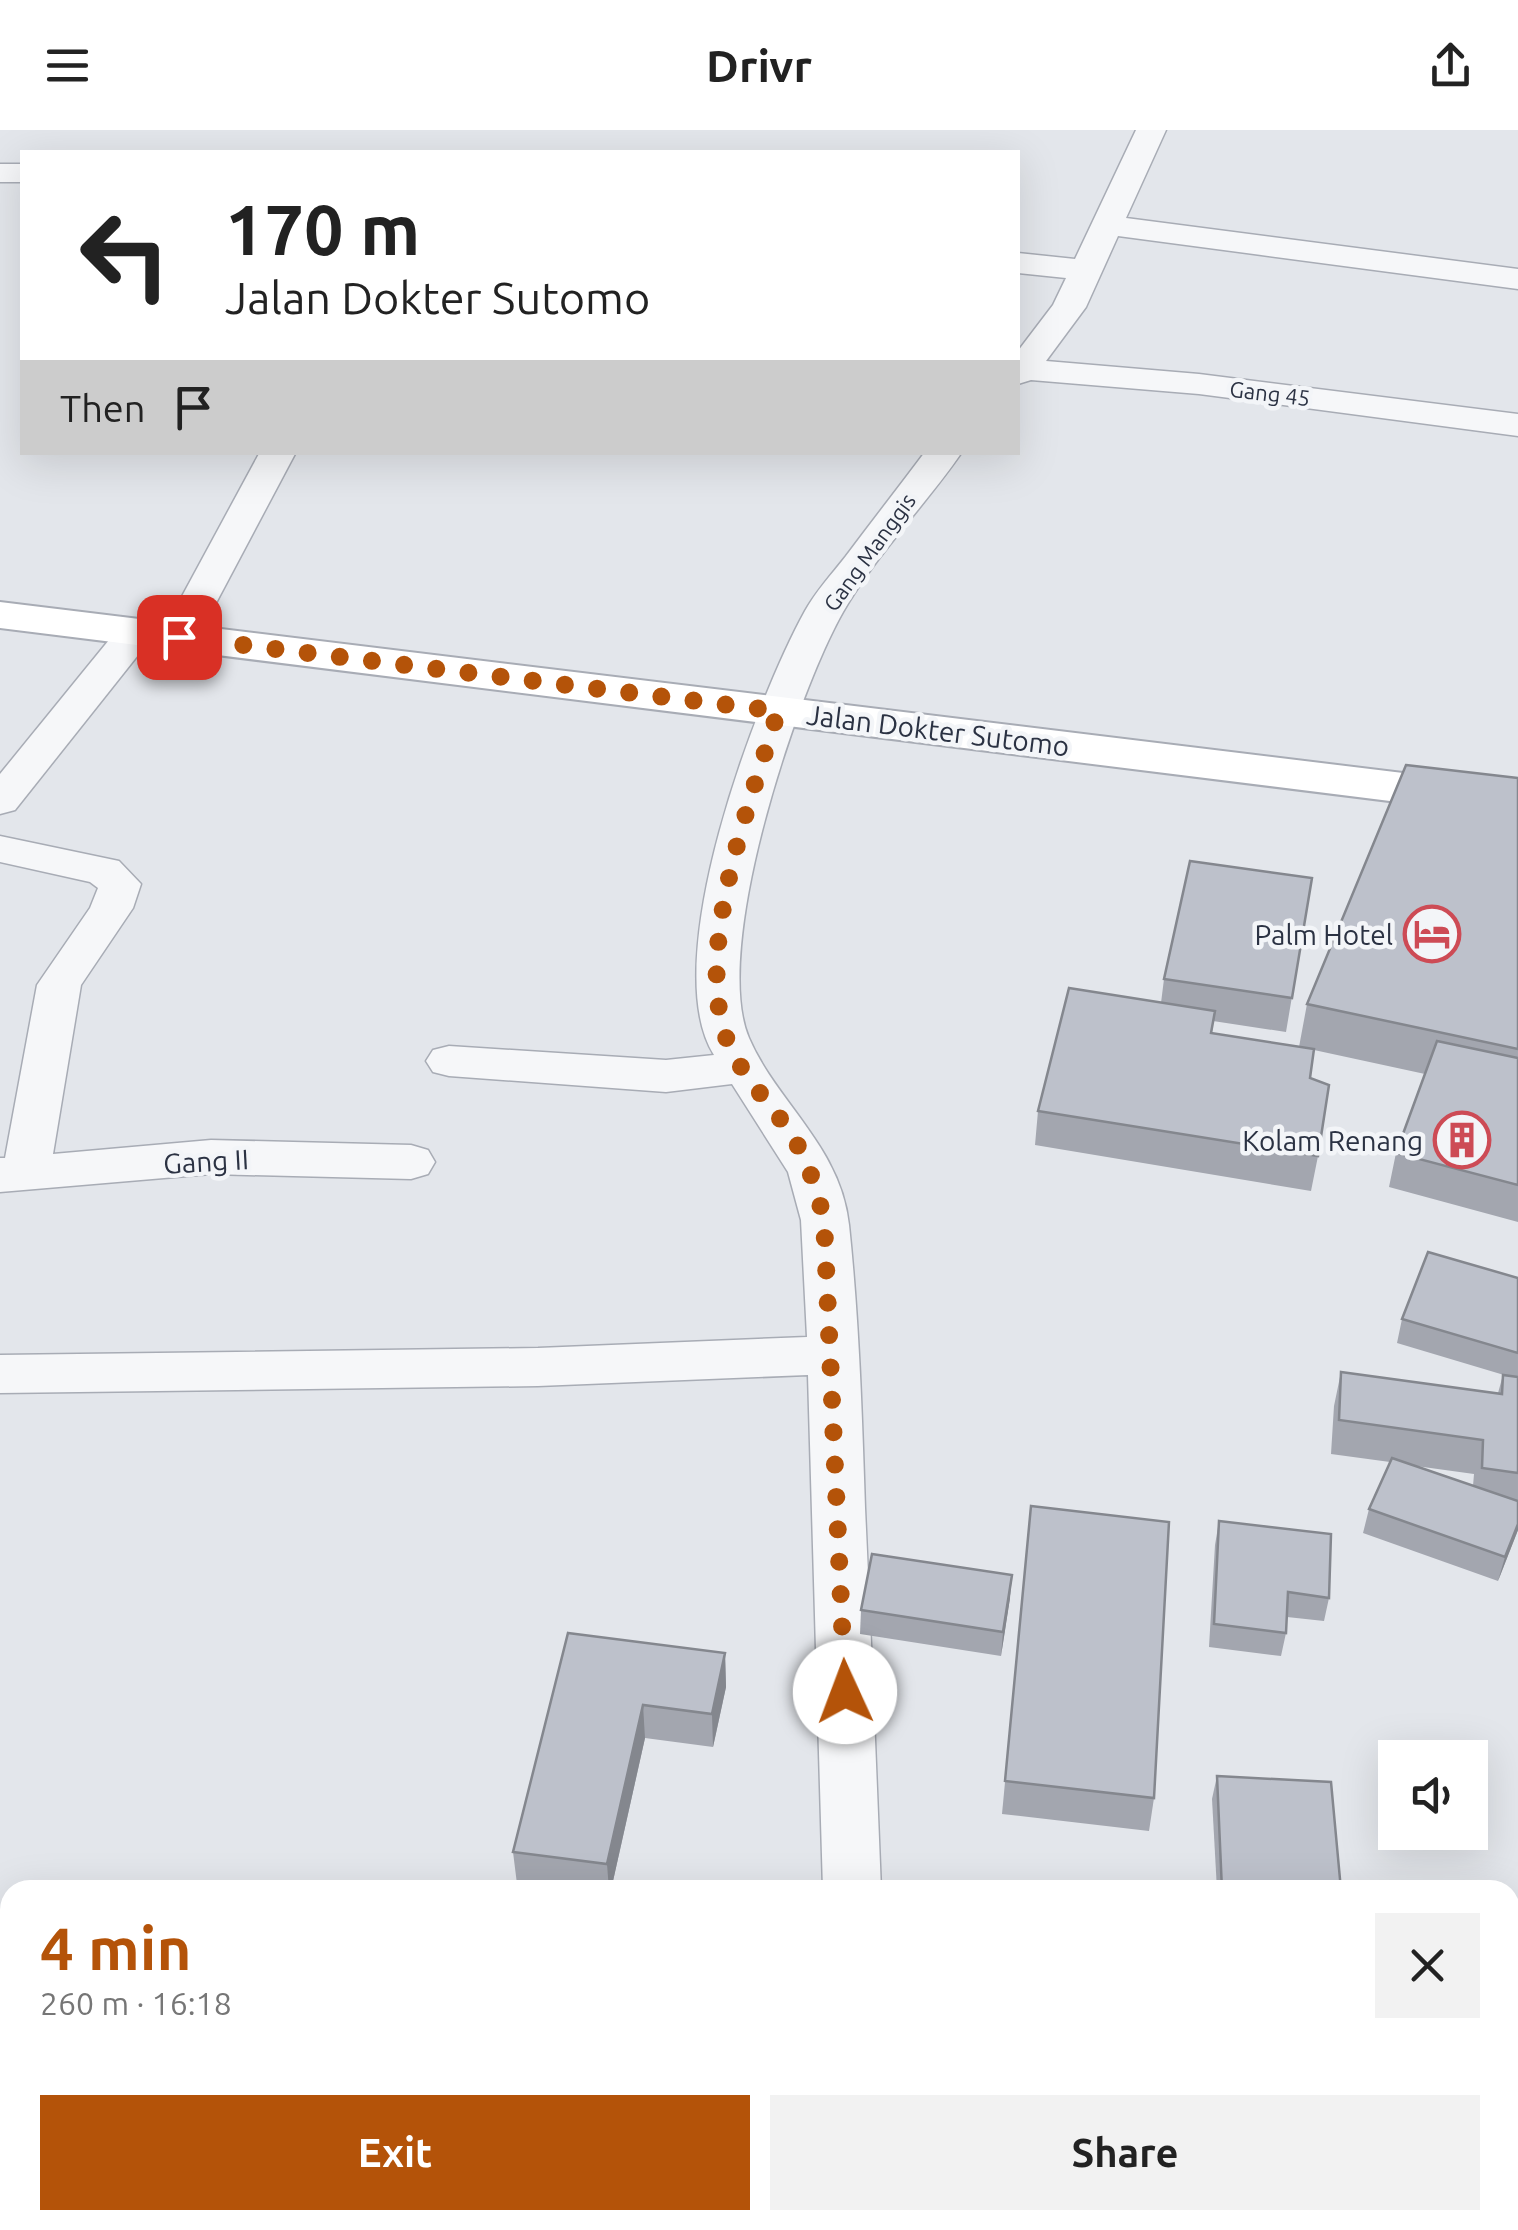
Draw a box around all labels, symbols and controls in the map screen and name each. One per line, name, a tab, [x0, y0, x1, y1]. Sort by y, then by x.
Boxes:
icon: menu	[40, 38, 95, 93]
icon: share	[1423, 38, 1478, 93]
text: Drivr	[706, 40, 812, 91]
icon: left	[60, 190, 190, 320]
text: 170 m	[225, 190, 420, 268]
text: Jalan Dokter Sutomo	[225, 272, 650, 323]
street label: Gang 45	[1228, 376, 1312, 410]
icon: arrive	[166, 380, 221, 435]
text: Then	[60, 387, 146, 429]
street label: Gang Manggis	[818, 488, 920, 616]
pin	[137, 595, 222, 680]
icon: arrive	[152, 610, 207, 665]
street label: Jalan Dokter Sutomo	[805, 698, 1071, 762]
hotel icon: Palm Hotel	[1402, 904, 1462, 964]
place label: Palm Hotel	[1255, 919, 1393, 950]
building icon: Kolam Renang	[1432, 1110, 1492, 1170]
place label: Kolam Renang	[1242, 1125, 1423, 1156]
street label: Gang II	[162, 1143, 250, 1179]
position arrow	[793, 1640, 897, 1744]
map controls	[1378, 1740, 1488, 1850]
button: sound	[1378, 1740, 1488, 1850]
button: close	[1375, 1913, 1480, 2018]
text: 4 min	[40, 1914, 192, 1981]
text: 260 m · 16:18	[40, 1985, 232, 2021]
button: Exit	[40, 2095, 750, 2210]
button: Share	[770, 2095, 1480, 2210]

